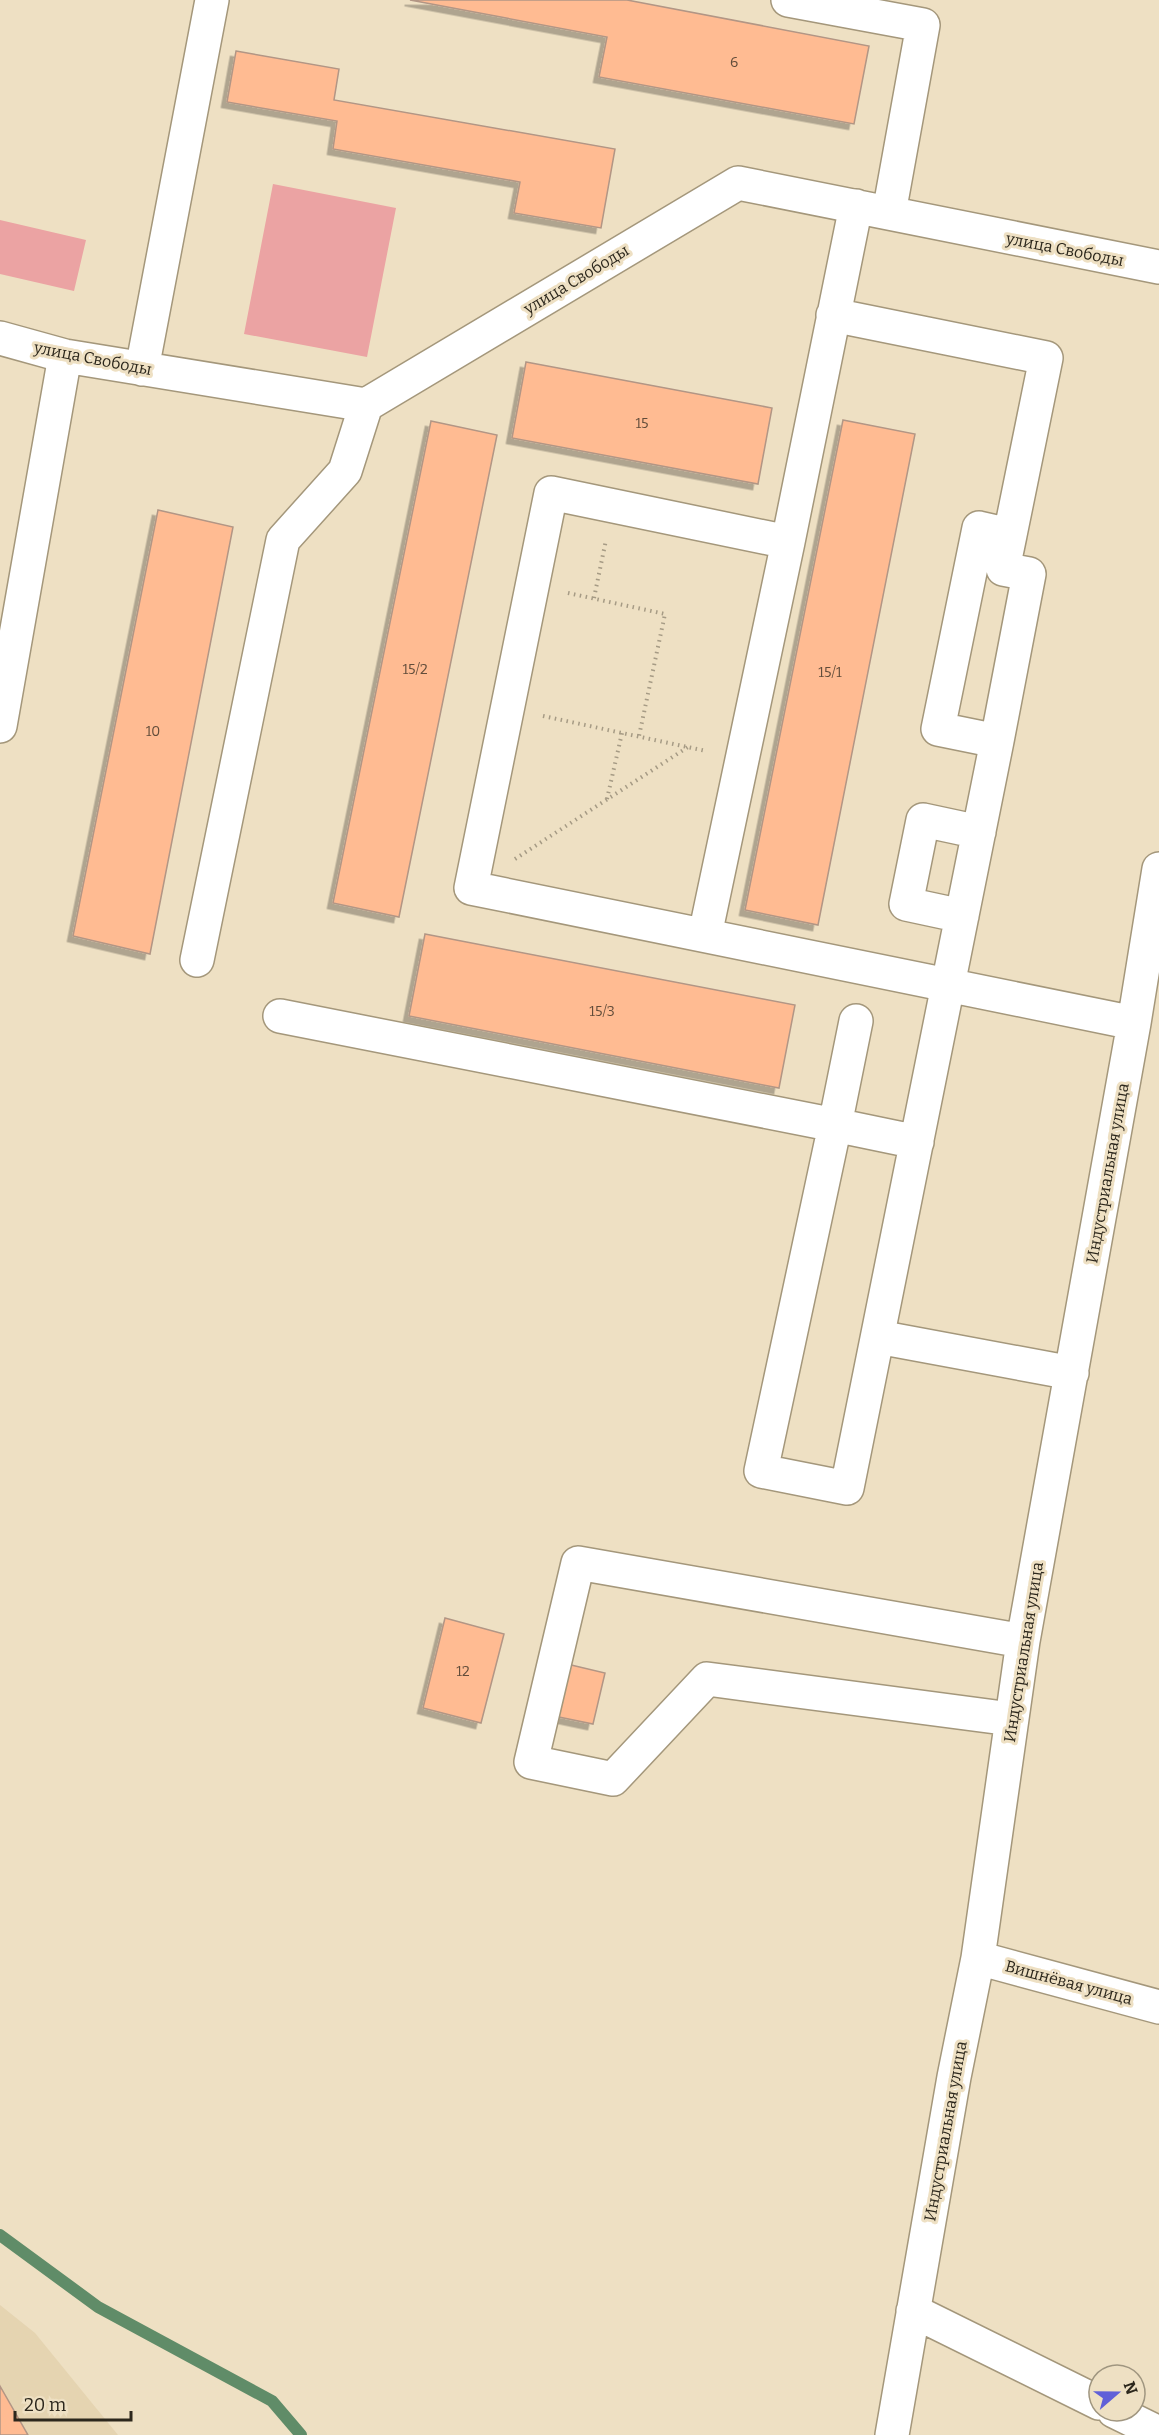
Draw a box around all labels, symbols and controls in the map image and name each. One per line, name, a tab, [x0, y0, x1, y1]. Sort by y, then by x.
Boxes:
house number: 6	[730, 54, 738, 71]
street label: улица Свободы	[1004, 229, 1126, 270]
street label: улица Свободы	[519, 240, 632, 319]
street label: улица Свободы	[32, 338, 154, 379]
house number: 15	[635, 415, 649, 432]
house number: 15/2	[402, 661, 428, 678]
house number: 15/1	[818, 664, 842, 681]
house number: 10	[146, 723, 160, 740]
house number: 15/3	[589, 1003, 615, 1020]
street label: Индустриальная улица	[1082, 1081, 1133, 1265]
street label: Индустриальная улица	[1000, 1560, 1047, 1744]
house number: 12	[456, 1663, 470, 1680]
street label: Вишнёвая улица	[1003, 1956, 1135, 2009]
street label: Индустриальная улица	[920, 2039, 971, 2223]
north arrow	[1087, 2363, 1147, 2423]
text: N	[1120, 2379, 1142, 2397]
scale bar	[15, 2384, 130, 2422]
text: 20 m	[24, 2394, 66, 2416]

